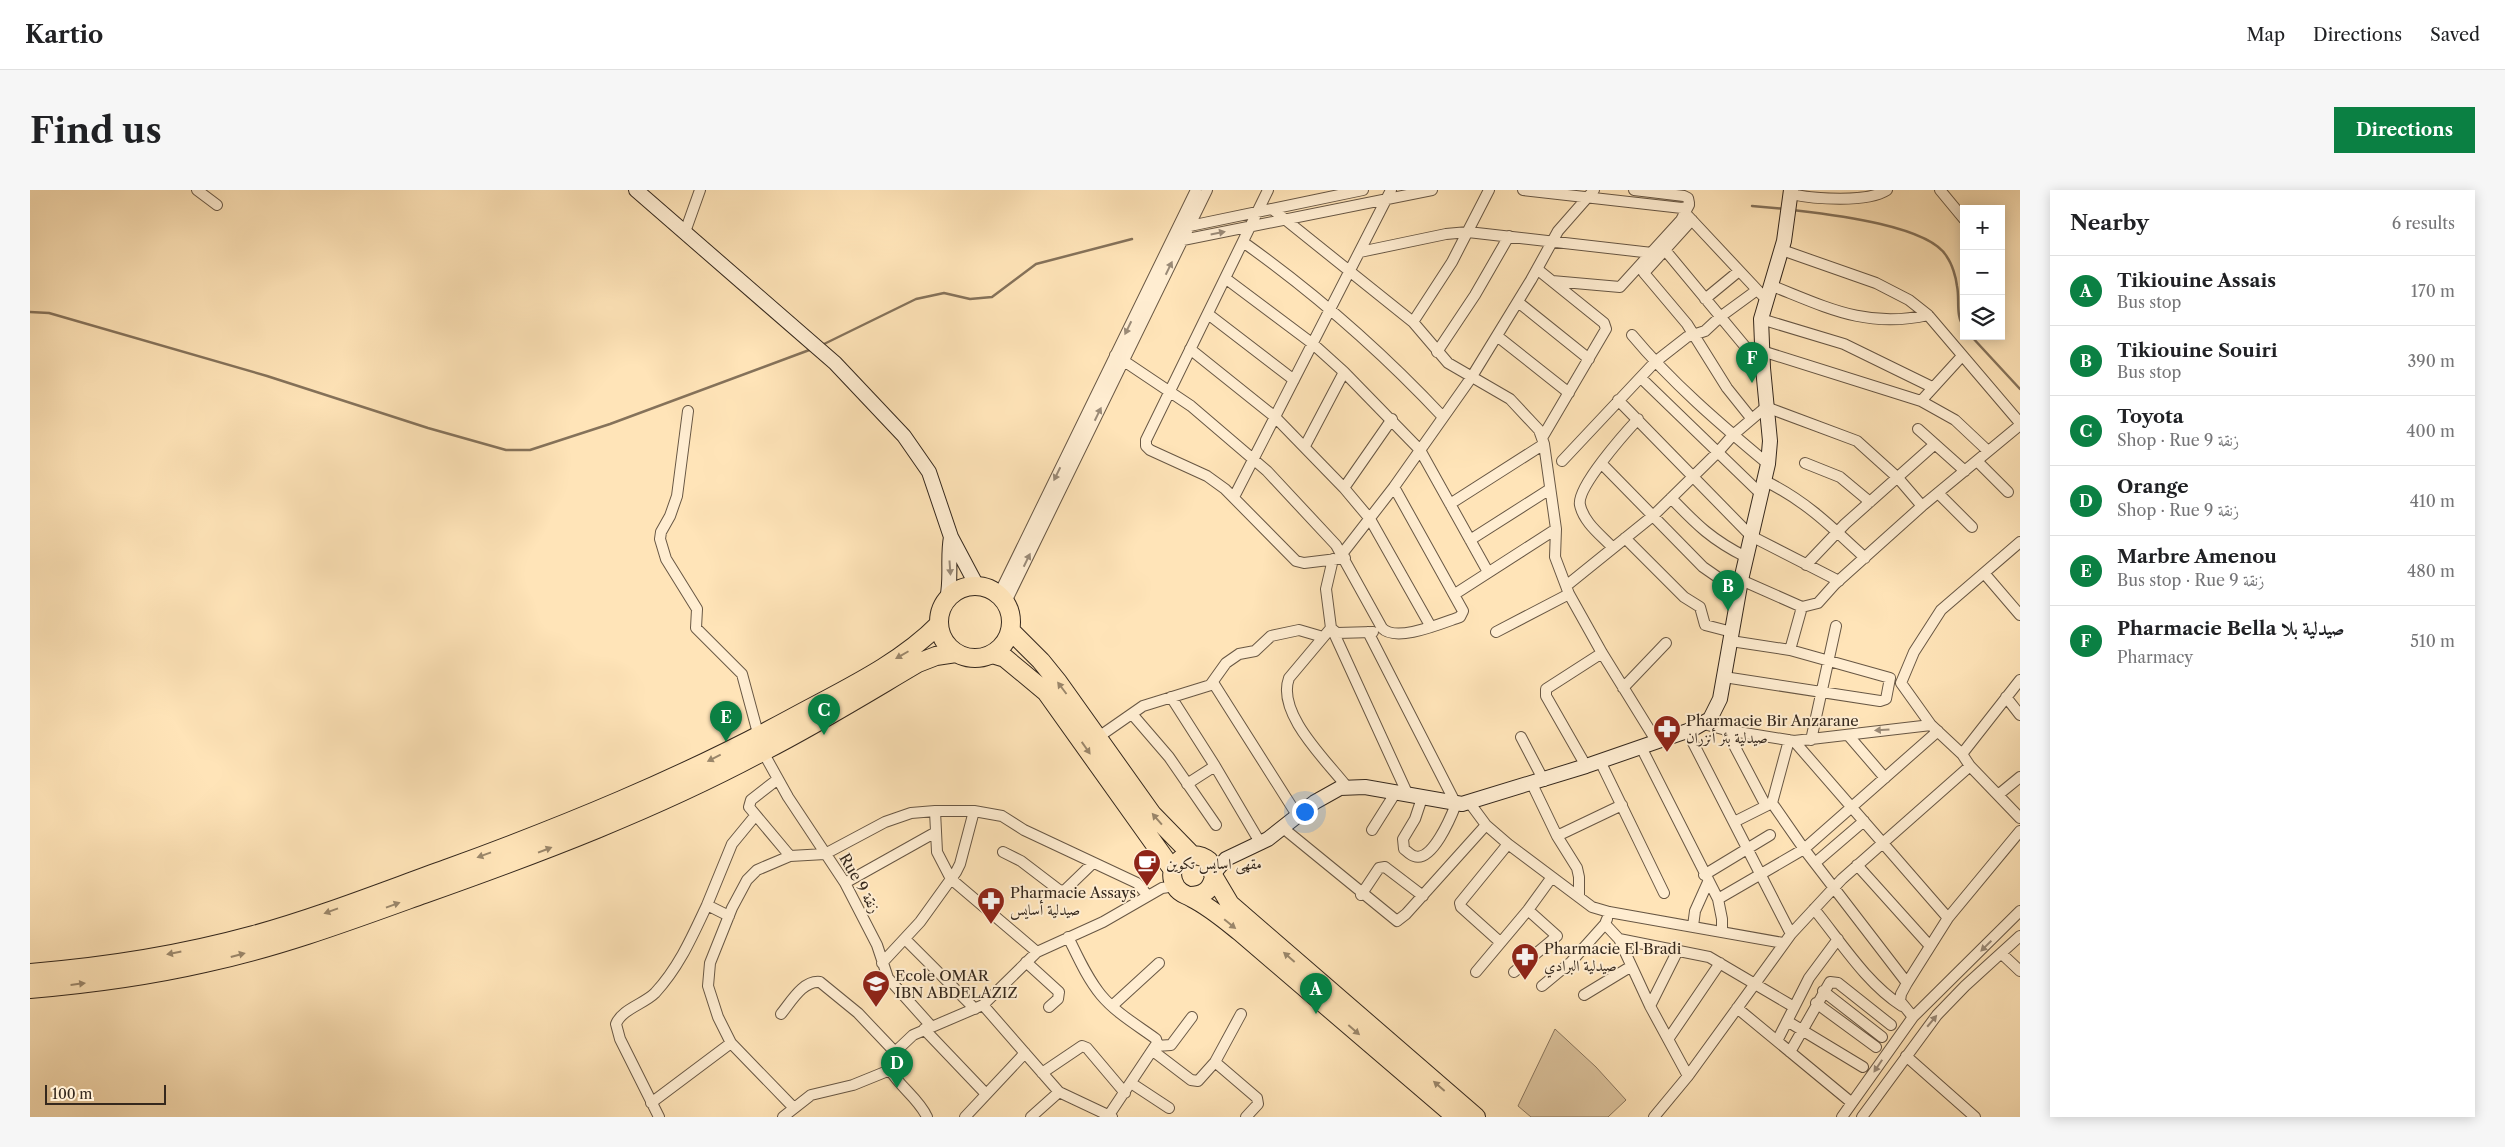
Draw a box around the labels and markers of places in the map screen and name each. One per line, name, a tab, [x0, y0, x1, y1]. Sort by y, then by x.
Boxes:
pin: F	[1736, 342, 1768, 383]
pin: B	[1712, 570, 1744, 611]
pin: C	[808, 694, 840, 735]
pin: E	[710, 701, 742, 742]
place label: Pharmacie Bir Anzarane صيدلية بئر أنزران	[1686, 711, 1859, 747]
pharmacy icon: Pharmacie Bir Anzarane صيدلية بئر أنزران	[1652, 714, 1682, 753]
cafe icon: مقهى اسايس تكوين	[1132, 848, 1162, 887]
place label: مقهى اسايس تكوين	[1166, 854, 1262, 875]
place label: Pharmacie Assays صيدلية أسايس	[1010, 883, 1136, 920]
pharmacy icon: Pharmacie Assays صيدلية أسايس	[976, 886, 1006, 925]
place label: Pharmacie El Bradi صيدلية البرادي	[1544, 939, 1682, 978]
pharmacy icon: Pharmacie El Bradi صيدلية البرادي	[1510, 942, 1540, 981]
place label: Ecole OMAR IBN ABDELAZIZ	[895, 966, 1018, 1002]
school or university icon: Ecole OMAR IBN ABDELAZIZ	[861, 969, 891, 1008]
pin: A	[1300, 973, 1332, 1014]
pin: D	[881, 1047, 913, 1088]

